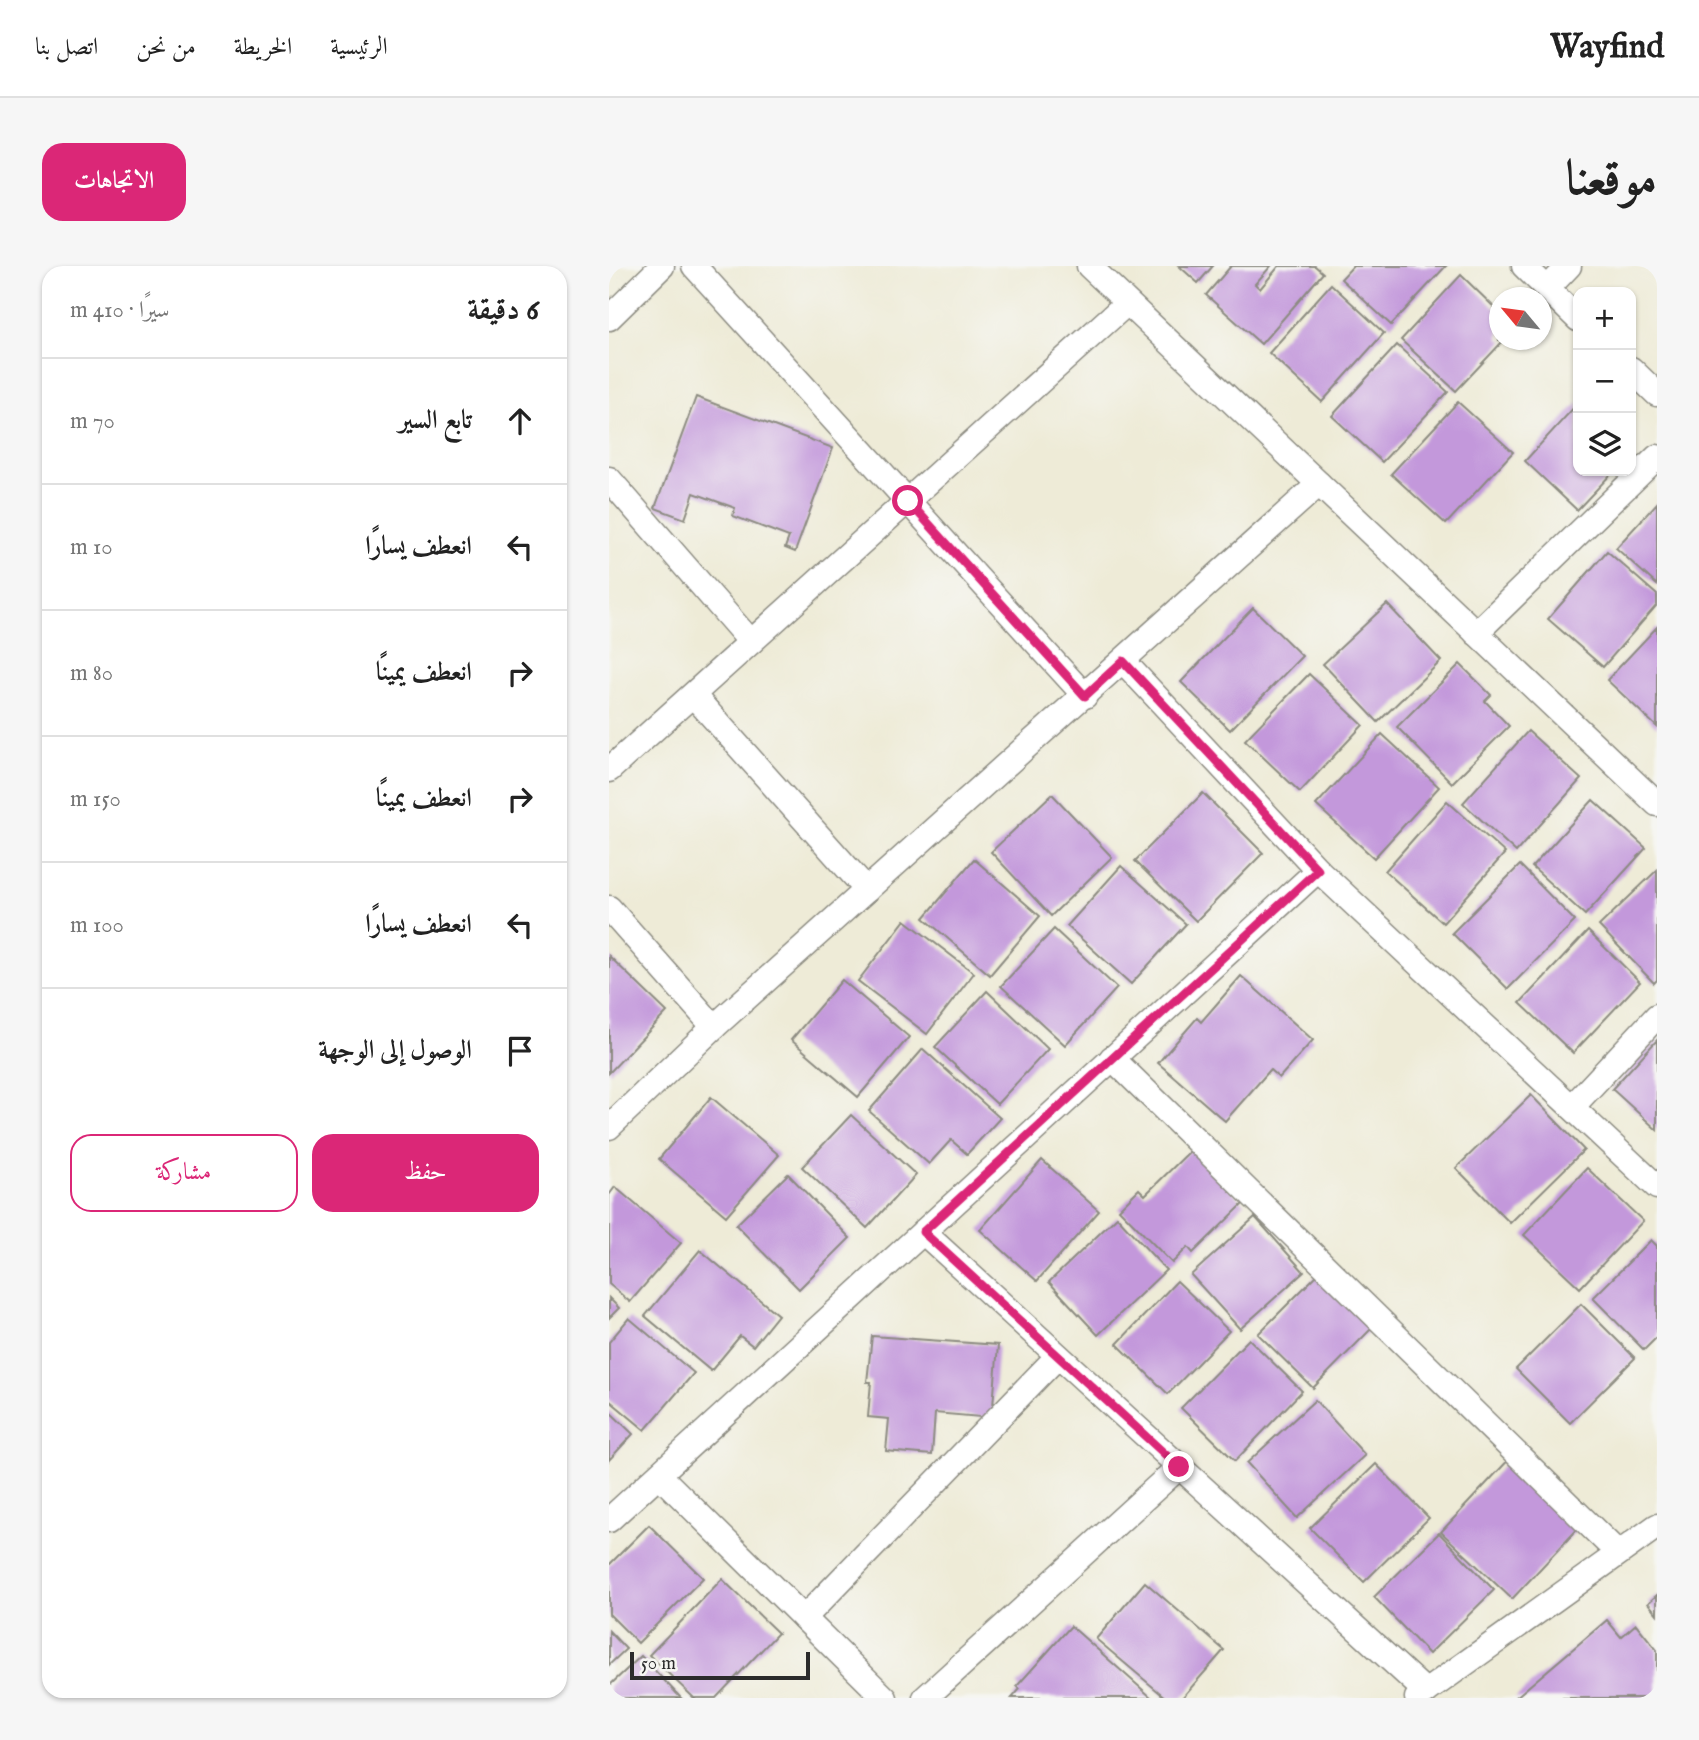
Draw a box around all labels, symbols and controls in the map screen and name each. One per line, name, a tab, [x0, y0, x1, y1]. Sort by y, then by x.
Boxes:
text: Wayfind	[1550, 27, 1664, 69]
text: اتصل بنا	[35, 32, 98, 63]
text: من نحن	[136, 32, 196, 63]
text: الخريطة	[234, 32, 292, 63]
text: الرئيسية	[330, 32, 388, 63]
button: الاتجاهات	[42, 143, 186, 221]
text: موقعنا	[1565, 150, 1657, 212]
north arrow	[1489, 287, 1552, 350]
map controls	[1573, 287, 1636, 476]
button: +	[1573, 287, 1636, 350]
text: 6 دقيقة	[467, 292, 539, 330]
text: سيرًا · 410 m	[70, 296, 170, 325]
button: −	[1573, 350, 1636, 413]
icon: ahead	[501, 402, 539, 440]
text: تابع السير	[398, 404, 472, 437]
text: 70 m	[70, 407, 115, 436]
button: layers	[1573, 413, 1636, 476]
route start	[892, 485, 923, 516]
icon: left	[501, 528, 539, 566]
text: انعطف يسارًا	[365, 530, 472, 563]
text: 10 m	[70, 533, 113, 562]
icon: right	[501, 654, 539, 692]
text: انعطف يمينًا	[376, 656, 472, 689]
text: 80 m	[70, 659, 113, 688]
icon: right	[501, 780, 539, 818]
text: انعطف يمينًا	[376, 782, 472, 815]
text: 150 m	[70, 785, 121, 814]
icon: left	[501, 906, 539, 944]
text: انعطف يسارًا	[365, 908, 472, 941]
text: 100 m	[70, 911, 124, 940]
icon: arrive	[501, 1032, 539, 1070]
text: الوصول إلى الوجهة	[318, 1034, 472, 1067]
button: مشاركة	[70, 1134, 298, 1212]
button: حفظ	[312, 1134, 539, 1212]
route end	[1163, 1451, 1194, 1482]
scale bar	[630, 1649, 810, 1681]
text: 50 m	[641, 1652, 676, 1676]

